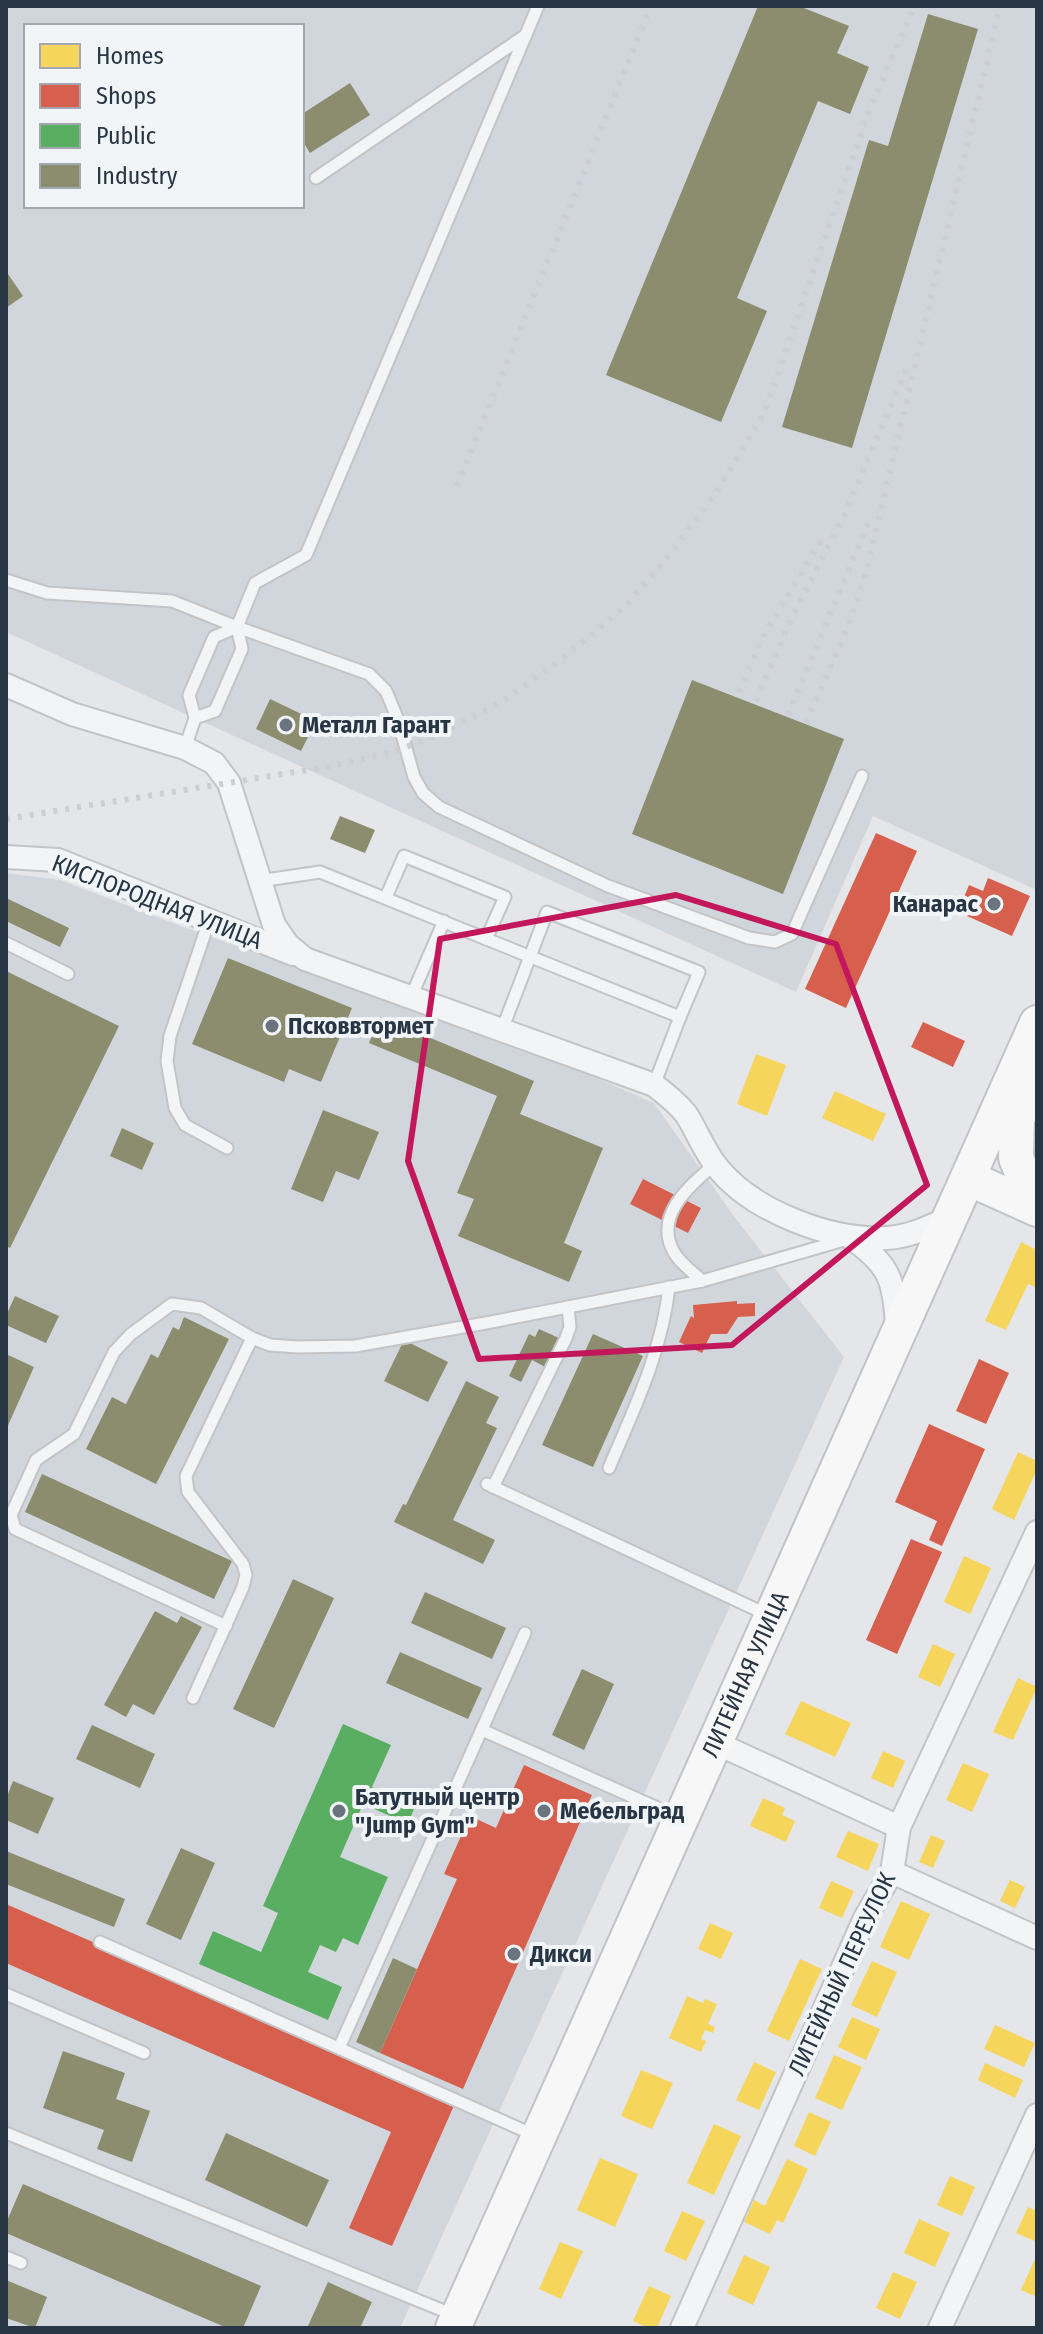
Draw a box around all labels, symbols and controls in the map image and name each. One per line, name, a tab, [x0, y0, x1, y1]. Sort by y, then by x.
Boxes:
legend	[24, 24, 304, 208]
text: Homes	[96, 42, 164, 70]
text: Shops	[96, 82, 156, 110]
text: Public	[96, 122, 156, 150]
text: Industry	[96, 162, 178, 190]
place label: Металл Гарант	[302, 711, 451, 739]
marker: Металл Гарант	[277, 716, 295, 734]
street label: КИСЛОРОДНАЯ УЛИЦА	[48, 849, 266, 955]
place label: Канарас	[893, 890, 979, 918]
marker: Канарас	[985, 895, 1003, 913]
place label: Псковвтормет	[288, 1012, 434, 1040]
marker: Псковвтормет	[263, 1017, 281, 1035]
street label: ЛИТЕЙНАЯ УЛИЦА	[696, 1587, 795, 1762]
place label: Батутный центр "Jump Gym"	[355, 1783, 520, 1839]
place label: Мебельград	[560, 1797, 684, 1825]
marker: Батутный центр "Jump Gym"	[330, 1802, 348, 1820]
marker: Мебельград	[535, 1802, 553, 1820]
street label: ЛИТЕЙНЫЙ ПЕРЕУЛОК	[783, 1868, 901, 2080]
place label: Дикси	[529, 1940, 592, 1968]
marker: Дикси	[505, 1945, 523, 1963]

